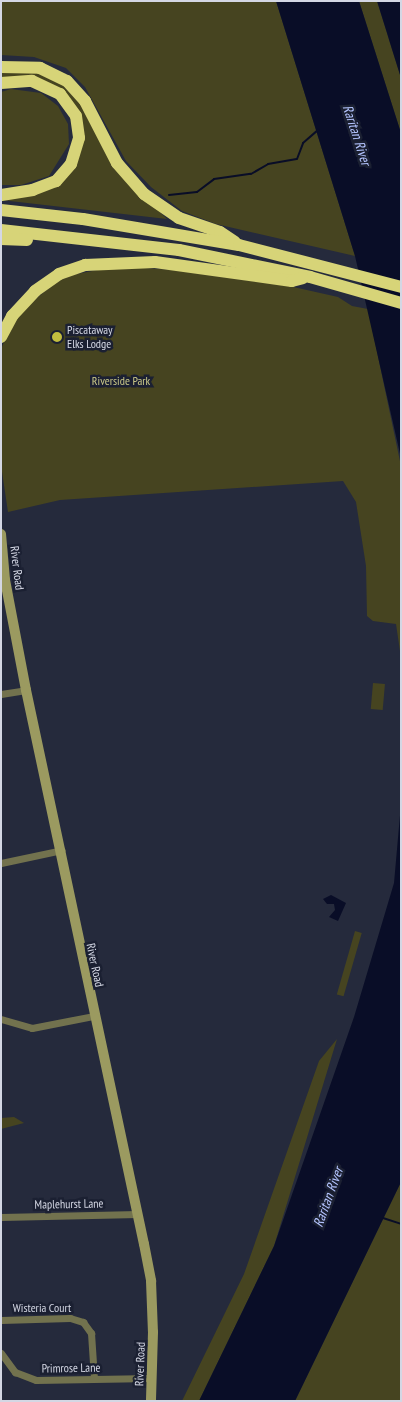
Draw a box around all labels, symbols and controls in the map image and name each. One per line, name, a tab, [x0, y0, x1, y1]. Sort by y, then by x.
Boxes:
water label: Raritan River	[339, 103, 375, 167]
place label: Piscataway Elks Lodge	[67, 323, 113, 351]
marker: Piscataway Elks Lodge	[51, 331, 63, 343]
park label: Riverside Park	[92, 374, 150, 388]
street label: River Road	[7, 545, 27, 591]
street label: River Road	[83, 942, 107, 988]
water label: Raritan River	[309, 1165, 347, 1229]
street label: Maplehurst Lane	[34, 1196, 104, 1212]
street label: Wisteria Court	[13, 1301, 71, 1315]
street label: River Road	[132, 1342, 148, 1386]
street label: Primrose Lane	[42, 1360, 100, 1376]

